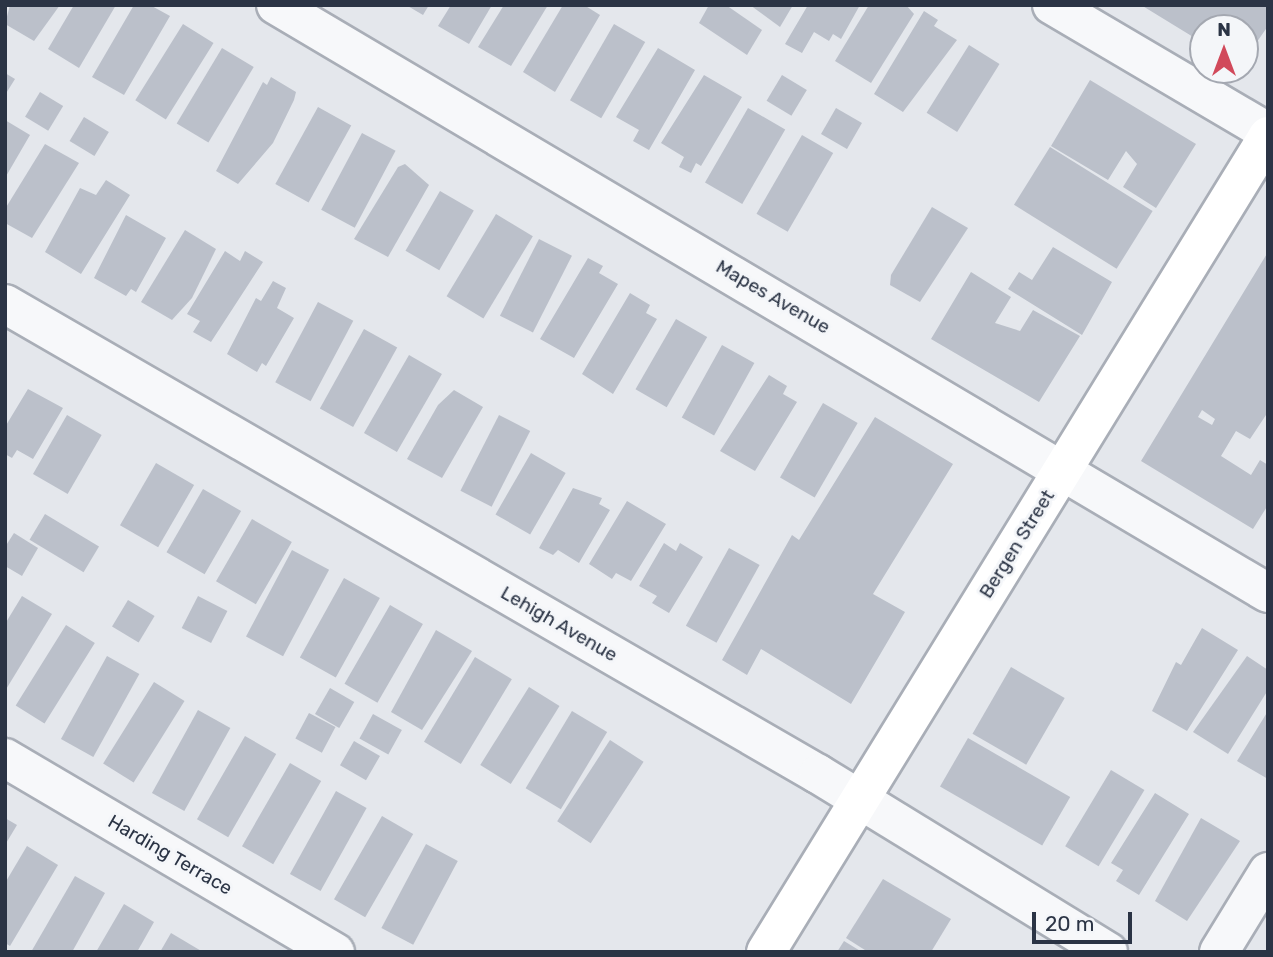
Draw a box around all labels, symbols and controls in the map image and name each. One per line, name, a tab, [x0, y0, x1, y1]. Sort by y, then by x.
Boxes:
north arrow	[1189, 14, 1259, 84]
text: N	[1217, 18, 1231, 41]
street label: Mapes Avenue	[712, 255, 834, 339]
street label: Bergen Street	[975, 486, 1059, 602]
street label: Lehigh Avenue	[496, 581, 622, 667]
street label: Harding Terrace	[104, 810, 236, 900]
scale bar	[1035, 898, 1135, 942]
text: 20 m	[1045, 911, 1094, 936]

